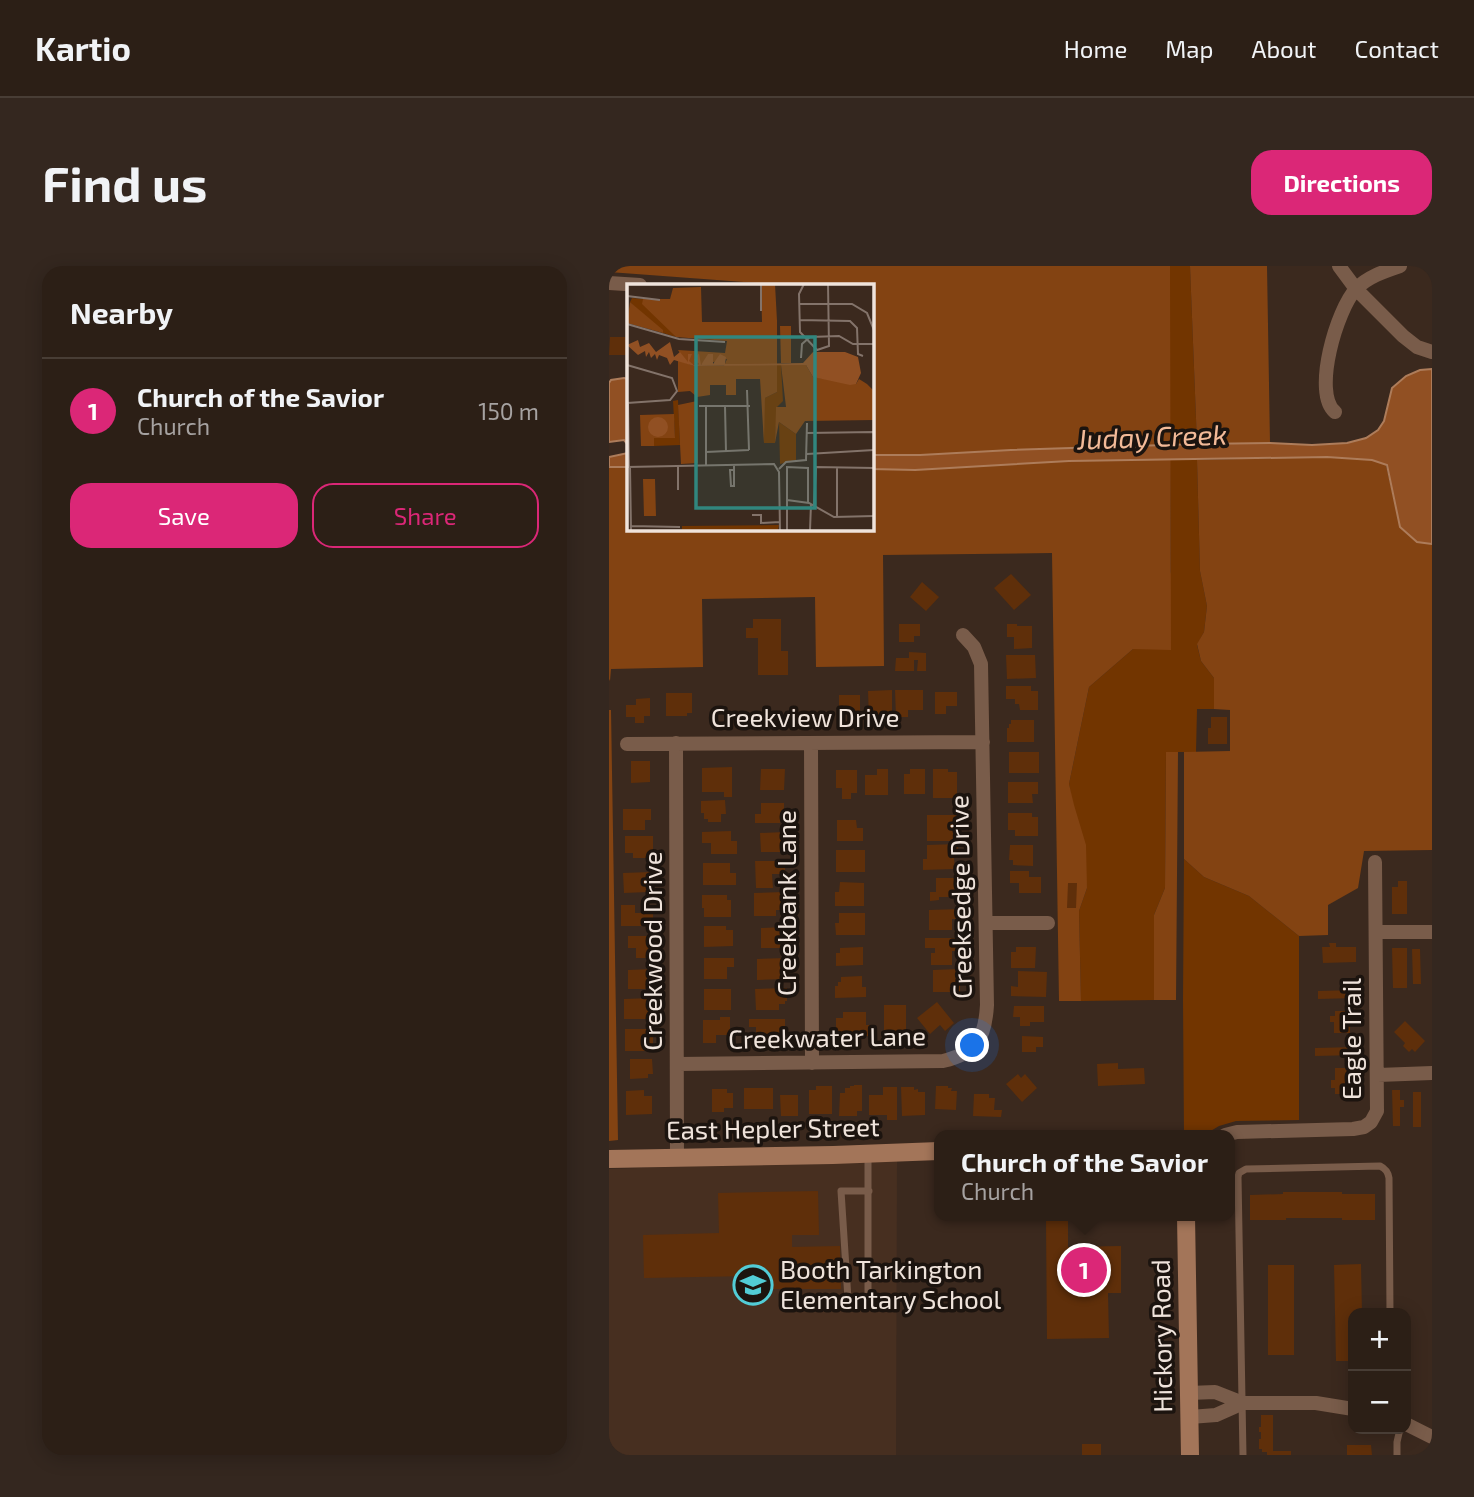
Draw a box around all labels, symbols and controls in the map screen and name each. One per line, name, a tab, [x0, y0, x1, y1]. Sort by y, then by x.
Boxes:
text: Kartio	[35, 28, 131, 68]
text: Home	[1064, 34, 1127, 63]
text: Map	[1165, 34, 1213, 63]
text: About	[1251, 34, 1317, 63]
text: Contact	[1355, 34, 1439, 63]
button: Directions	[1251, 150, 1432, 215]
text: Find us	[42, 153, 207, 212]
inset map	[627, 284, 873, 530]
text: Nearby	[70, 294, 173, 330]
text: Church of the Savior	[137, 381, 384, 412]
text: 1	[88, 397, 98, 425]
text: 150 m	[478, 397, 539, 425]
text: Church	[137, 412, 210, 440]
water label: Juday Creek	[1075, 416, 1228, 456]
button: Save	[70, 483, 298, 548]
button: Share	[312, 483, 539, 548]
street label: Creekview Drive	[711, 701, 899, 732]
street label: Creeksedge Drive	[942, 795, 977, 999]
street label: Creekbank Lane	[770, 810, 801, 996]
street label: Creekwood Drive	[636, 851, 667, 1051]
street label: Eagle Trail	[1335, 978, 1366, 1100]
street label: Creekwater Lane	[728, 1019, 926, 1054]
your location	[955, 1028, 989, 1062]
street label: East Hepler Street	[666, 1110, 880, 1145]
popup	[934, 1130, 1235, 1221]
text: Church of the Savior	[961, 1146, 1208, 1177]
text: Church	[961, 1177, 1034, 1205]
pin: 1	[1061, 1244, 1107, 1296]
place label: Booth Tarkington Elementary School	[780, 1253, 1002, 1314]
street label: Hickory Road	[1144, 1259, 1177, 1413]
school or university icon: Booth Tarkington Elementary School	[732, 1264, 774, 1306]
map controls	[1348, 1308, 1411, 1434]
button: +	[1348, 1308, 1411, 1371]
button: −	[1348, 1371, 1411, 1434]

